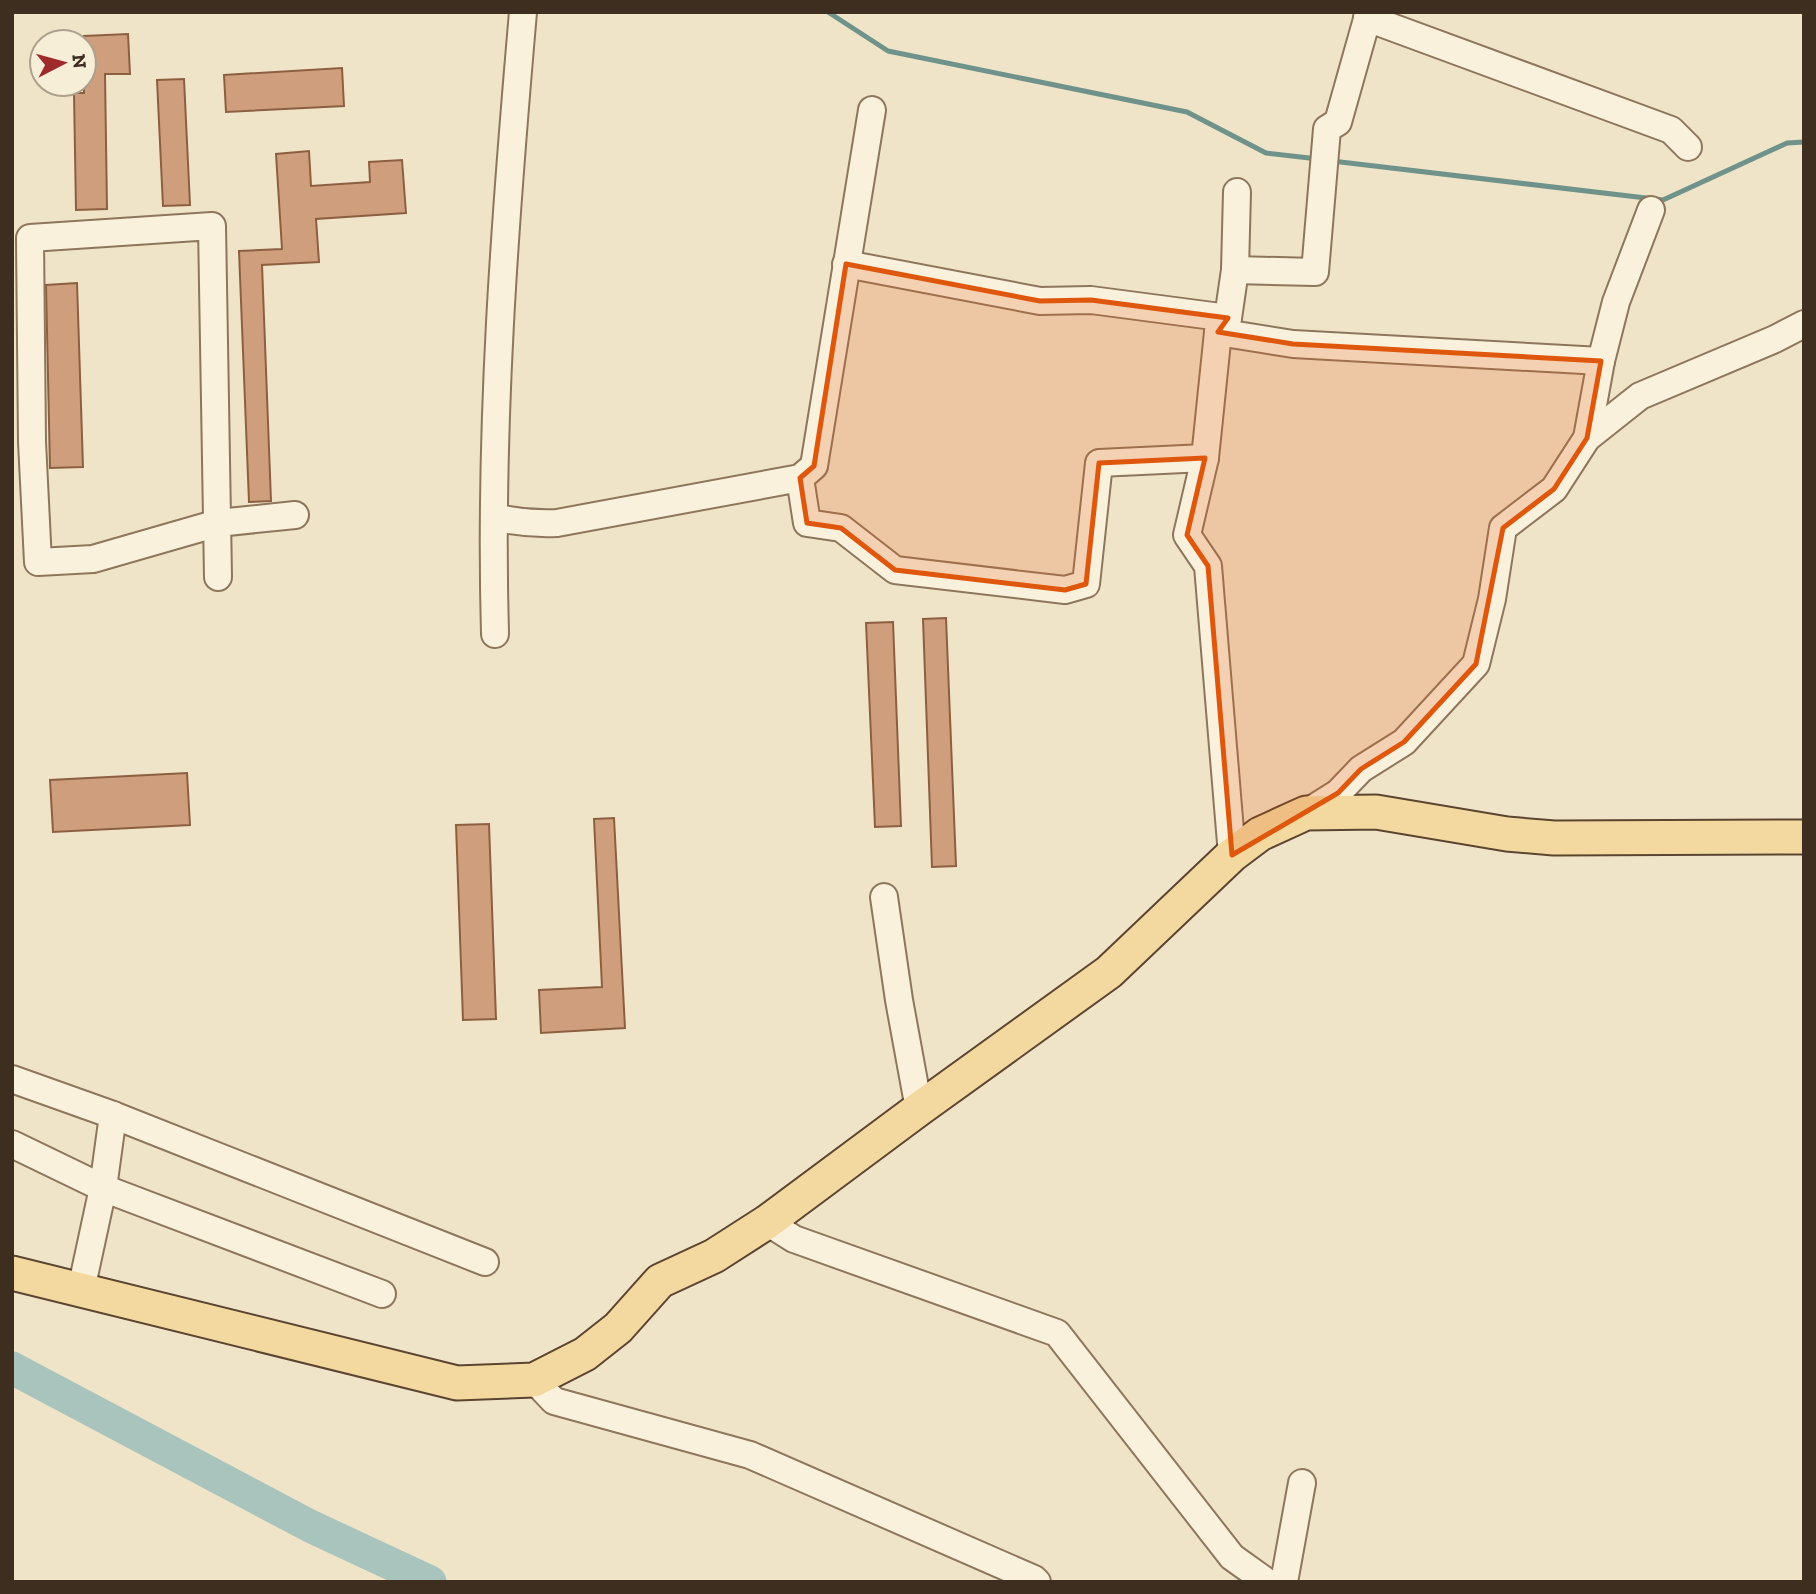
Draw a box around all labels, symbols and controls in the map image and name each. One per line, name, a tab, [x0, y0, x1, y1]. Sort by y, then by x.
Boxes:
north arrow	[28, 28, 98, 98]
text: N	[67, 53, 92, 70]

